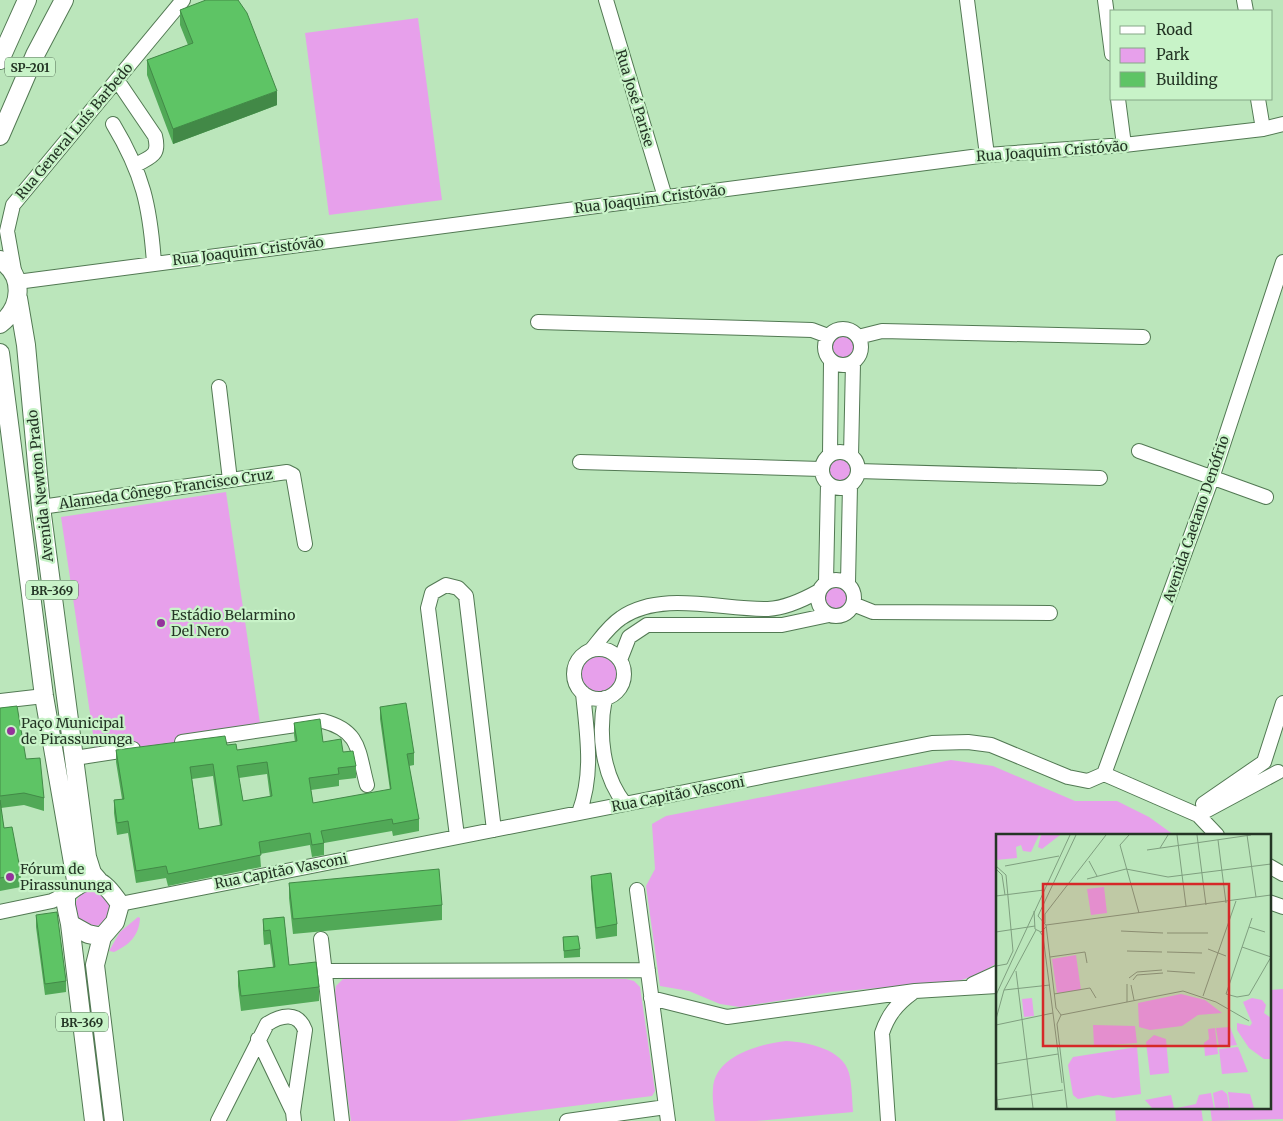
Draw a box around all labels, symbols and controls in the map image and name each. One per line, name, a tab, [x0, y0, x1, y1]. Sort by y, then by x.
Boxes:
legend	[1110, 10, 1273, 100]
text: Road	[1156, 20, 1192, 39]
text: Park	[1156, 45, 1190, 64]
street label: Rua José Parise	[612, 47, 658, 149]
road number: SP-201	[5, 58, 55, 76]
street label: Rua General Luís Barbedo	[11, 59, 137, 203]
text: Building	[1156, 70, 1218, 89]
street label: Rua Joaquim Cristóvão	[975, 137, 1129, 165]
street label: Rua Joaquim Cristóvão	[573, 181, 727, 217]
street label: Rua Joaquim Cristóvão	[171, 233, 325, 269]
street label: Avenida Newton Prado	[23, 409, 57, 564]
street label: Avenida Caetano Denófrio	[1159, 433, 1233, 606]
street label: Alameda Cônego Francisco Cruz	[57, 465, 275, 513]
road number: BR-369	[26, 580, 78, 600]
place label: Estádio Belarmino Del Nero	[171, 606, 296, 640]
marker: Estádio Belarmino Del Nero	[155, 617, 167, 629]
place label: Paço Municipal de Pirassununga	[21, 714, 133, 748]
marker: Paço Municipal de Pirassununga	[5, 725, 17, 737]
street label: Rua Capitão Vasconi	[610, 772, 747, 816]
inset map	[996, 834, 1270, 1108]
street label: Rua Capitão Vasconi	[213, 849, 350, 893]
place label: Fórum de Pirassununga	[20, 860, 113, 894]
marker: Fórum de Pirassununga	[4, 871, 16, 883]
road number: BR-369	[56, 1012, 108, 1032]

